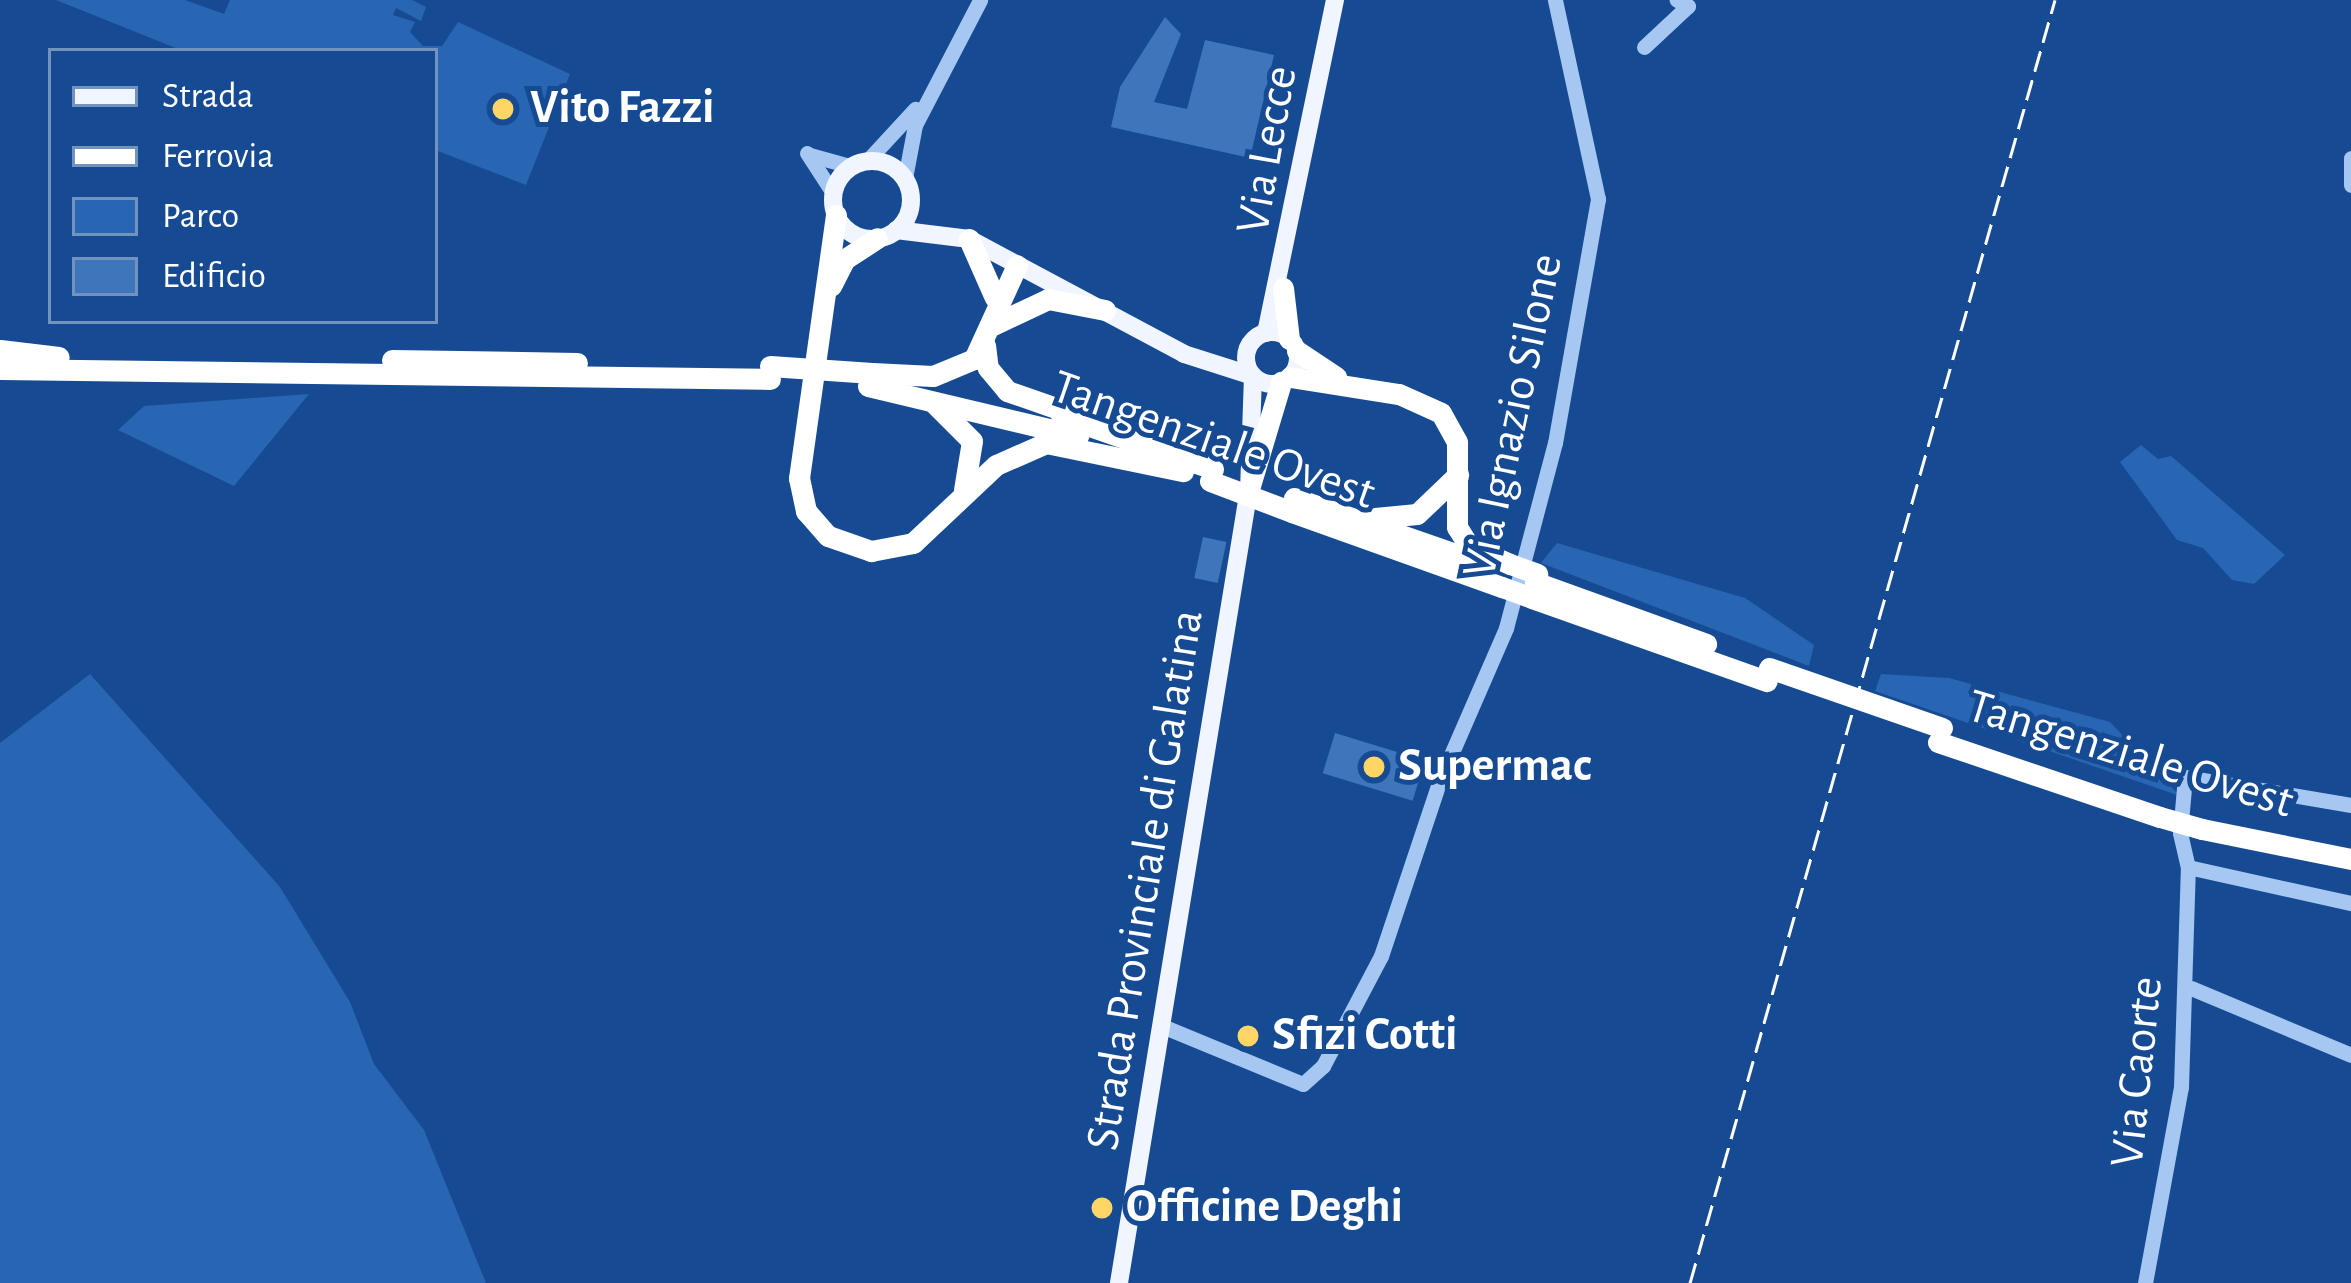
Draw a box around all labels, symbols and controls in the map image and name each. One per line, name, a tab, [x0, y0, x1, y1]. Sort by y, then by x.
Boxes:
legend	[48, 48, 438, 324]
street label: Via Lecce	[1225, 62, 1311, 238]
text: Strada	[162, 78, 254, 114]
place label: Vito Fazzi	[530, 80, 715, 138]
marker: Vito Fazzi	[487, 93, 519, 125]
text: Ferrovia	[162, 138, 274, 174]
text: Parco	[162, 198, 239, 234]
street label: Via Ignazio Silone	[1452, 249, 1576, 583]
text: Edificio	[162, 258, 266, 294]
street label: Tangenziale Ovest	[1044, 359, 1382, 523]
street label: Strada Provinciale di Galatina	[1075, 606, 1217, 1154]
street label: Tangenziale Ovest	[1960, 678, 2300, 832]
place label: Supermac	[1398, 738, 1591, 796]
marker: Supermac	[1361, 754, 1387, 780]
street label: Via Caorte	[2099, 974, 2177, 1170]
place label: Sfizi Cotti	[1272, 1007, 1458, 1065]
marker: Sfizi Cotti	[1235, 1023, 1261, 1049]
place label: Officine Deghi	[1126, 1179, 1403, 1237]
marker: Officine Deghi	[1089, 1195, 1115, 1221]

